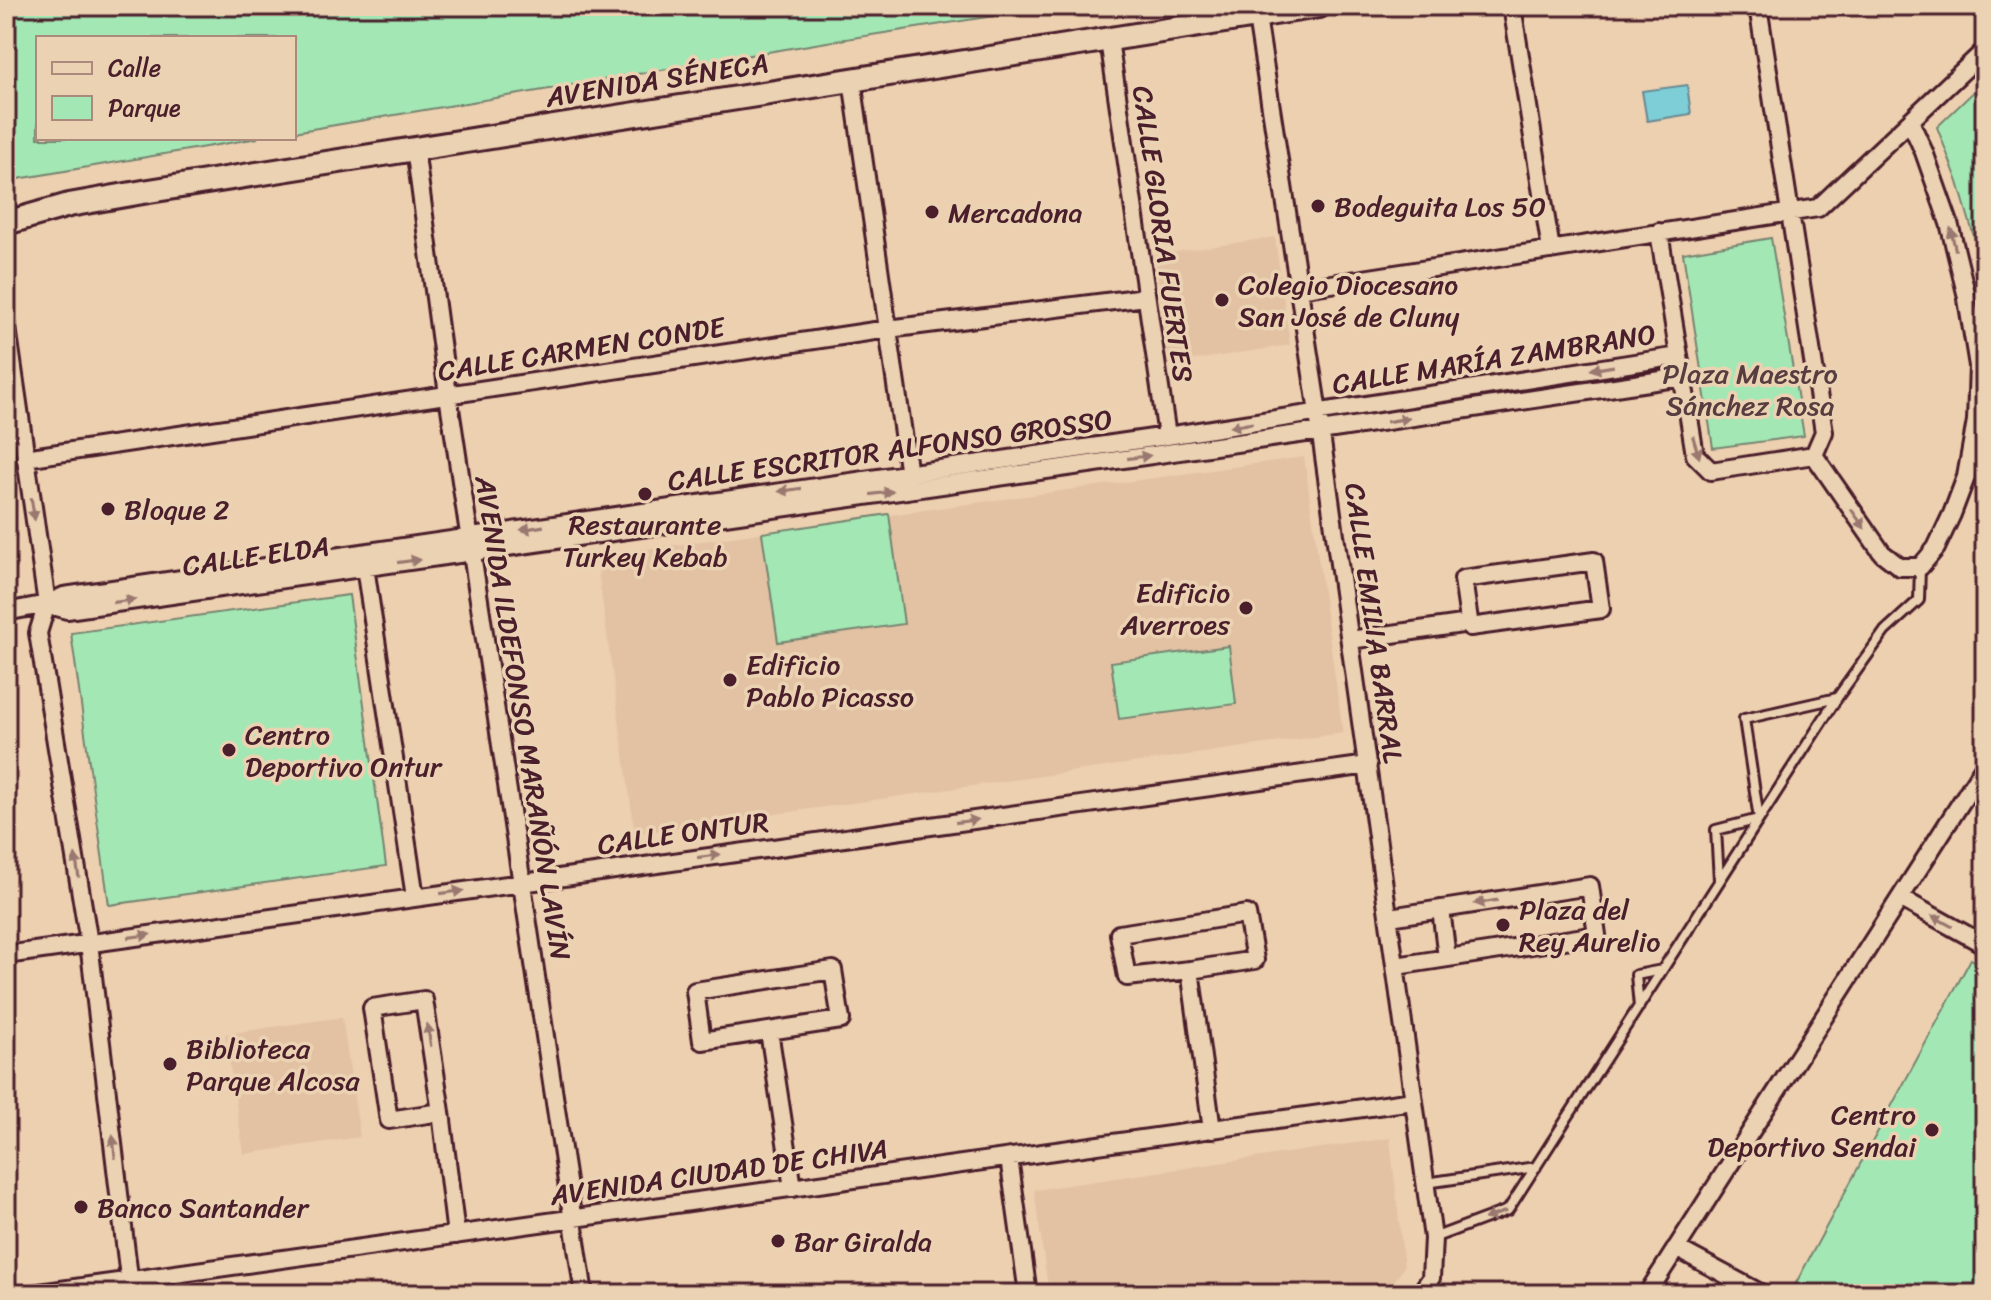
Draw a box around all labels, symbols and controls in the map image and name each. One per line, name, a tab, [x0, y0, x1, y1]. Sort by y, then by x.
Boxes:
legend	[36, 36, 296, 140]
street label: AVENIDA SÉNECA	[541, 38, 772, 122]
text: Calle	[108, 47, 161, 89]
street label: CALLE GLORIA FUERTES	[1118, 83, 1208, 386]
text: Parque	[108, 87, 181, 129]
place label: Bodeguita Los 50	[1334, 182, 1546, 231]
place label: Mercadona	[948, 188, 1083, 237]
marker: Bodeguita Los 50	[1309, 197, 1327, 215]
marker: Mercadona	[923, 203, 941, 221]
one-way arrow	[1946, 227, 1959, 252]
place label: Colegio Diocesano San José de Cluny	[1238, 260, 1460, 341]
marker: Colegio Diocesano San José de Cluny	[1213, 291, 1231, 309]
street label: CALLE CARMEN CONDE	[434, 302, 729, 396]
street label: CALLE MARÍA ZAMBRANO	[1329, 309, 1659, 409]
park label: Plaza Maestro Sánchez Rosa	[1662, 349, 1838, 430]
one-way arrow	[1589, 362, 1614, 375]
street label: CALLE ESCRITOR ALFONSO GROSSO	[664, 395, 1116, 505]
one-way arrow	[1385, 413, 1410, 426]
one-way arrow	[1228, 419, 1253, 432]
one-way arrow	[1690, 435, 1703, 459]
one-way arrow	[1127, 450, 1152, 463]
street label: AVENIDA ILDEFONSO MARAÑÓN LAVÍN	[460, 471, 586, 964]
street label: CALLE EMILIA BARRAL	[1330, 480, 1418, 766]
one-way arrow	[777, 484, 802, 497]
place label: Bloque 2	[124, 485, 229, 534]
marker: Restaurante Turkey Kebab	[636, 485, 654, 503]
one-way arrow	[870, 486, 895, 499]
one-way arrow	[27, 496, 40, 521]
marker: Bloque 2	[99, 500, 117, 518]
place label: Restaurante Turkey Kebab	[562, 500, 728, 581]
one-way arrow	[1850, 509, 1865, 530]
street label: CALLE ELDA	[179, 521, 333, 591]
one-way arrow	[520, 522, 545, 535]
one-way arrow	[397, 554, 422, 567]
place label: Edificio Averroes	[1120, 568, 1230, 649]
one-way arrow	[112, 595, 137, 608]
marker: Edificio Averroes	[1237, 599, 1255, 617]
place label: Edificio Pablo Picasso	[746, 640, 914, 721]
marker: Edificio Pablo Picasso	[721, 671, 739, 689]
place label: Centro Deportivo Ontur	[245, 710, 443, 791]
marker: Centro Deportivo Ontur	[220, 741, 238, 759]
street label: CALLE ONTUR	[594, 797, 772, 869]
one-way arrow	[955, 814, 980, 827]
one-way arrow	[697, 849, 722, 862]
one-way arrow	[70, 853, 82, 878]
one-way arrow	[439, 885, 464, 898]
place label: Plaza del Rey Aurelio	[1519, 885, 1661, 966]
one-way arrow	[1473, 896, 1498, 909]
one-way arrow	[1931, 915, 1954, 928]
marker: Plaza del Rey Aurelio	[1494, 916, 1512, 934]
one-way arrow	[127, 929, 152, 942]
one-way arrow	[422, 1022, 435, 1047]
place label: Biblioteca Parque Alcosa	[186, 1024, 360, 1105]
marker: Biblioteca Parque Alcosa	[161, 1055, 179, 1073]
place label: Centro Deportivo Sendai	[1707, 1090, 1917, 1171]
marker: Centro Deportivo Sendai	[1923, 1121, 1941, 1139]
street label: AVENIDA CIUDAD DE CHIVA	[546, 1124, 891, 1220]
one-way arrow	[107, 1134, 120, 1159]
place label: Banco Santander	[97, 1183, 310, 1232]
marker: Banco Santander	[72, 1198, 90, 1216]
one-way arrow	[1483, 1209, 1507, 1222]
place label: Bar Giralda	[794, 1217, 932, 1266]
marker: Bar Giralda	[769, 1232, 787, 1250]

